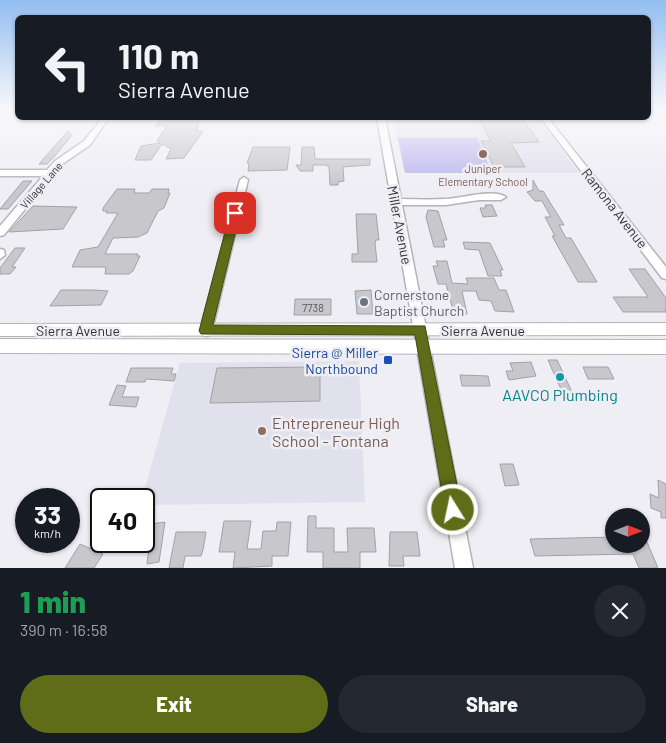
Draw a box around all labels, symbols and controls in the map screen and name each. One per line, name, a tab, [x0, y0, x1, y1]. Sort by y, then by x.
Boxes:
text: 110 m	[118, 34, 199, 76]
icon: left	[35, 35, 100, 100]
text: Sierra Avenue	[118, 76, 250, 102]
marker: Juniper Elementary School	[477, 148, 489, 160]
street label: Village Lane	[17, 159, 65, 211]
place label: Juniper Elementary School	[438, 162, 528, 188]
street label: Ramona Avenue	[578, 165, 652, 251]
street label: Miller Avenue	[384, 184, 416, 266]
pin	[214, 192, 256, 234]
icon: arrive	[221, 199, 249, 227]
place label: Cornerstone Baptist Church	[374, 286, 464, 319]
marker: Cornerstone Baptist Church	[358, 296, 370, 308]
house number: 7738	[302, 301, 324, 314]
street label: Sierra Avenue	[36, 322, 120, 339]
street label: Sierra Avenue	[441, 322, 525, 339]
place label: Sierra @ Miller Northbound	[292, 344, 378, 377]
marker: Sierra @ Miller Northbound	[382, 354, 394, 366]
marker: AAVCO Plumbing	[554, 371, 566, 383]
place label: AAVCO Plumbing	[502, 385, 618, 404]
place label: Entrepreneur High School - Fontana	[272, 413, 400, 450]
marker: Entrepreneur High School - Fontana	[256, 425, 268, 437]
position arrow	[426, 483, 478, 535]
speed limit sign: 40	[90, 488, 155, 553]
text: 33	[34, 499, 61, 529]
north arrow	[605, 508, 650, 552]
map controls	[605, 508, 650, 553]
text: km/h	[34, 526, 61, 540]
text: 1 min	[20, 583, 86, 619]
button: close	[594, 585, 646, 637]
text: 390 m · 16:58	[20, 620, 108, 639]
button: Exit	[20, 675, 328, 733]
button: Share	[338, 675, 646, 733]

